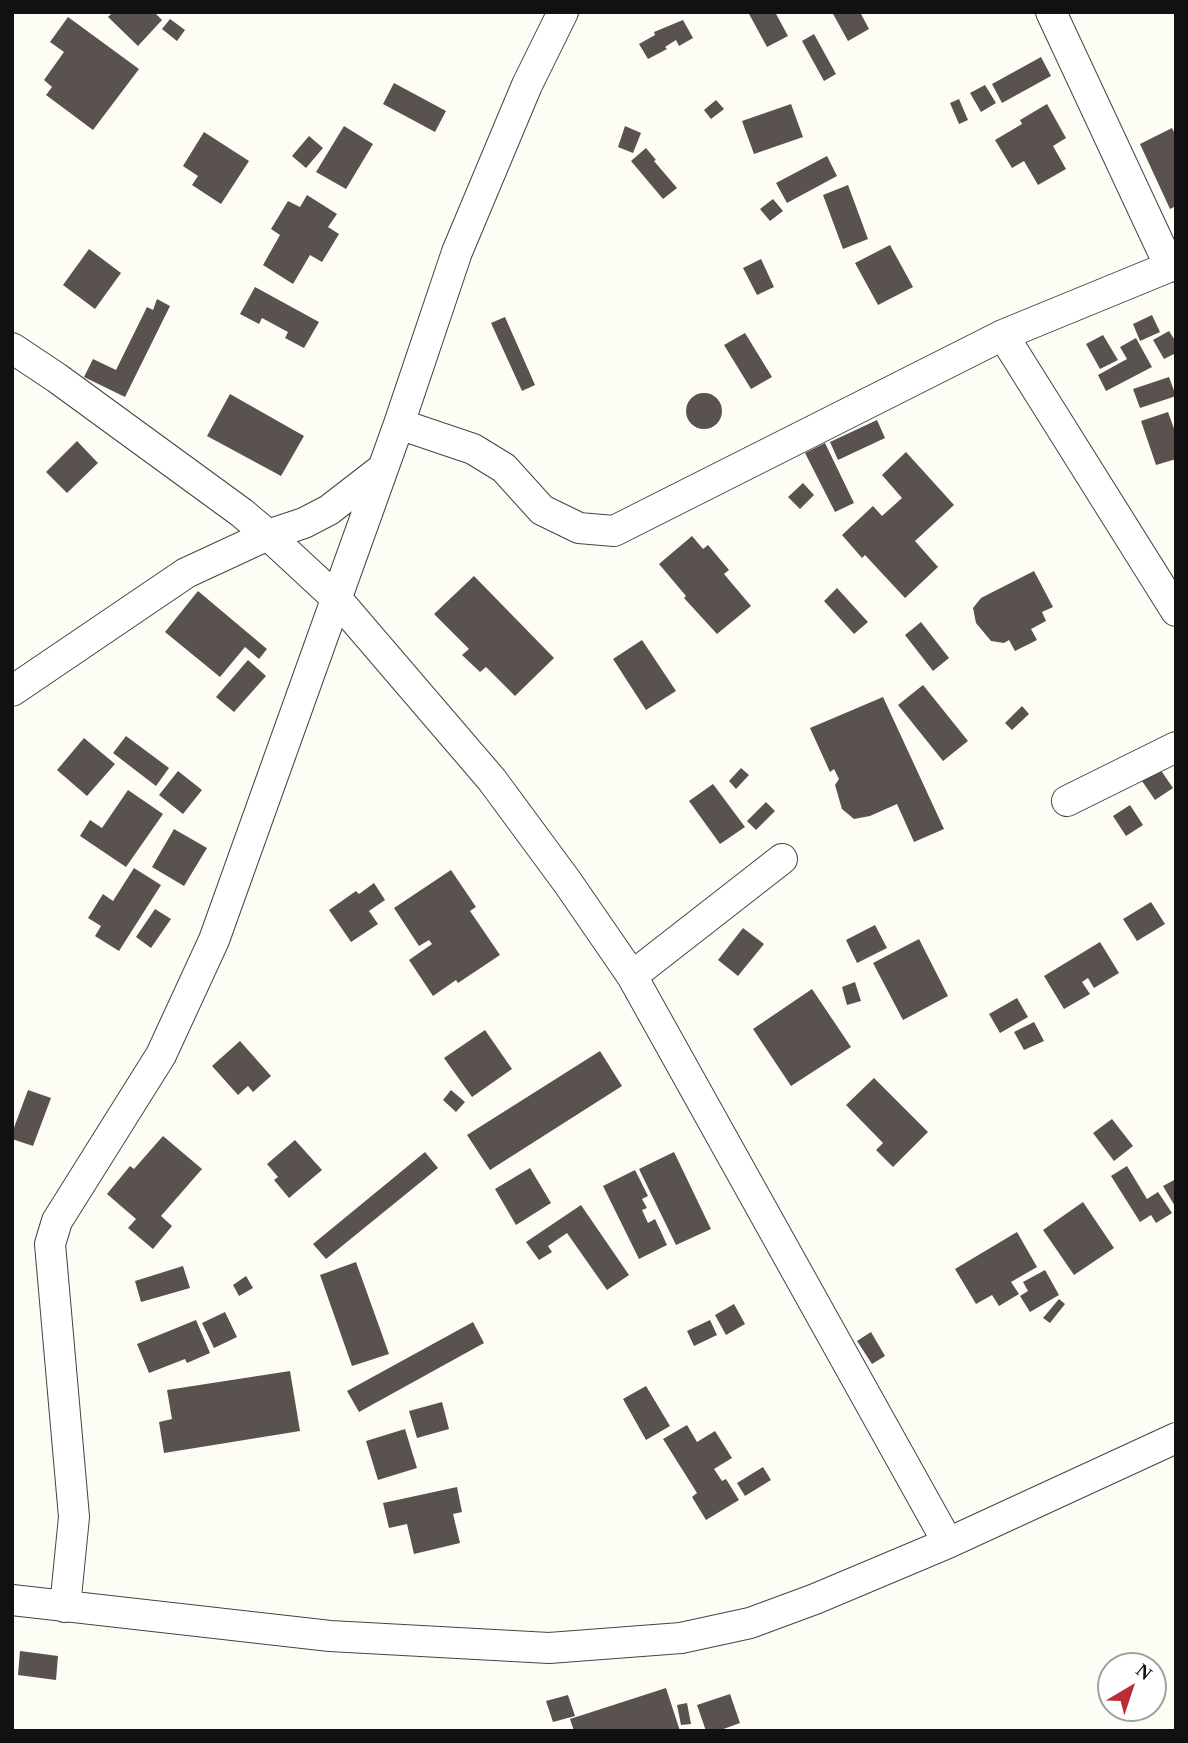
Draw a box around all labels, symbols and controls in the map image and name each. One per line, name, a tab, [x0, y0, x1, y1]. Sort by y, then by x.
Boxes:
north arrow	[1097, 1652, 1167, 1722]
text: N	[1132, 1659, 1156, 1684]

